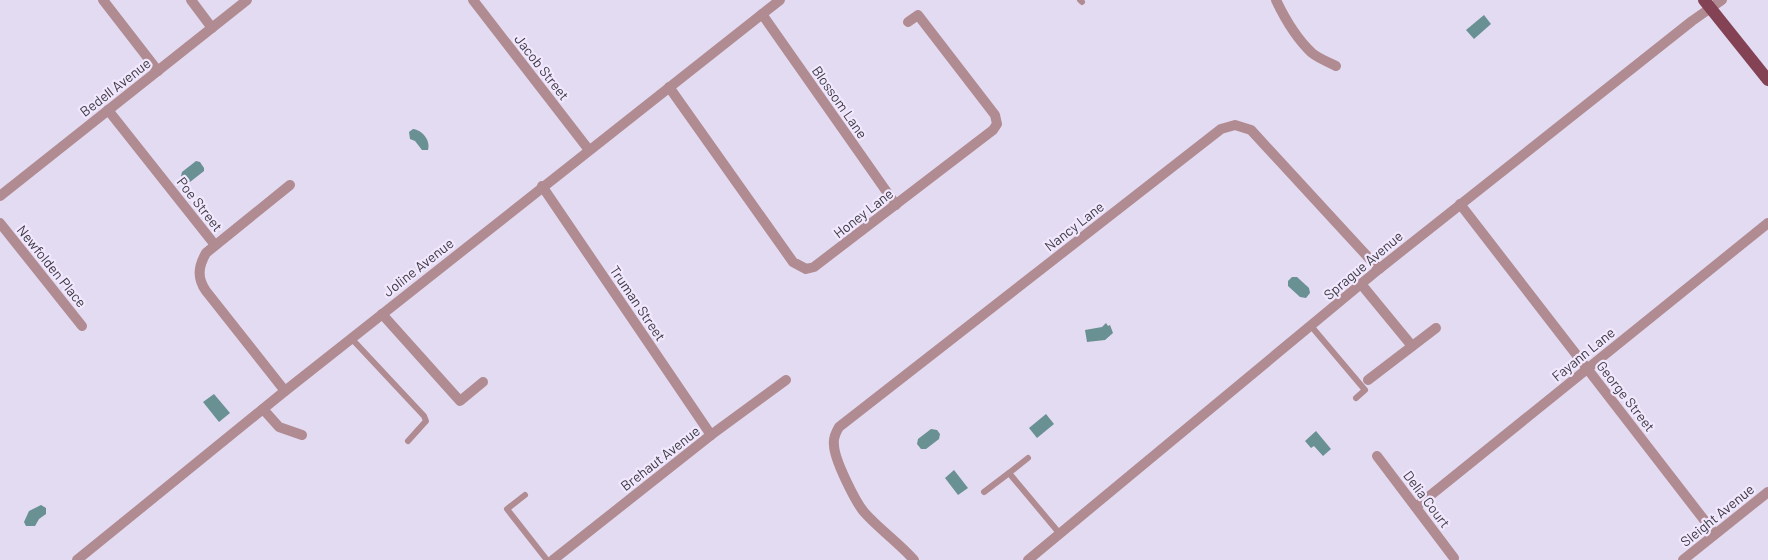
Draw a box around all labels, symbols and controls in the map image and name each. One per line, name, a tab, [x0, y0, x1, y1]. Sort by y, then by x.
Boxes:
street label: Jacob Street	[511, 31, 573, 103]
street label: Bedell Avenue	[76, 54, 154, 120]
street label: Blossom Lane	[809, 62, 871, 142]
street label: Poe Street	[174, 173, 226, 235]
street label: Honey Lane	[830, 185, 896, 241]
street label: Nancy Lane	[1041, 198, 1107, 254]
street label: Newfolden Place	[14, 221, 90, 311]
street label: Sprague Avenue	[1320, 227, 1406, 303]
street label: Joline Avenue	[379, 234, 457, 300]
street label: Truman Street	[607, 262, 669, 344]
street label: Fayann Lane	[1548, 323, 1618, 385]
street label: George Street	[1593, 357, 1659, 435]
street label: Brehaut Avenue	[617, 422, 703, 494]
street label: Delia Court	[1400, 467, 1454, 531]
street label: Sleight Avenue	[1677, 480, 1757, 550]

